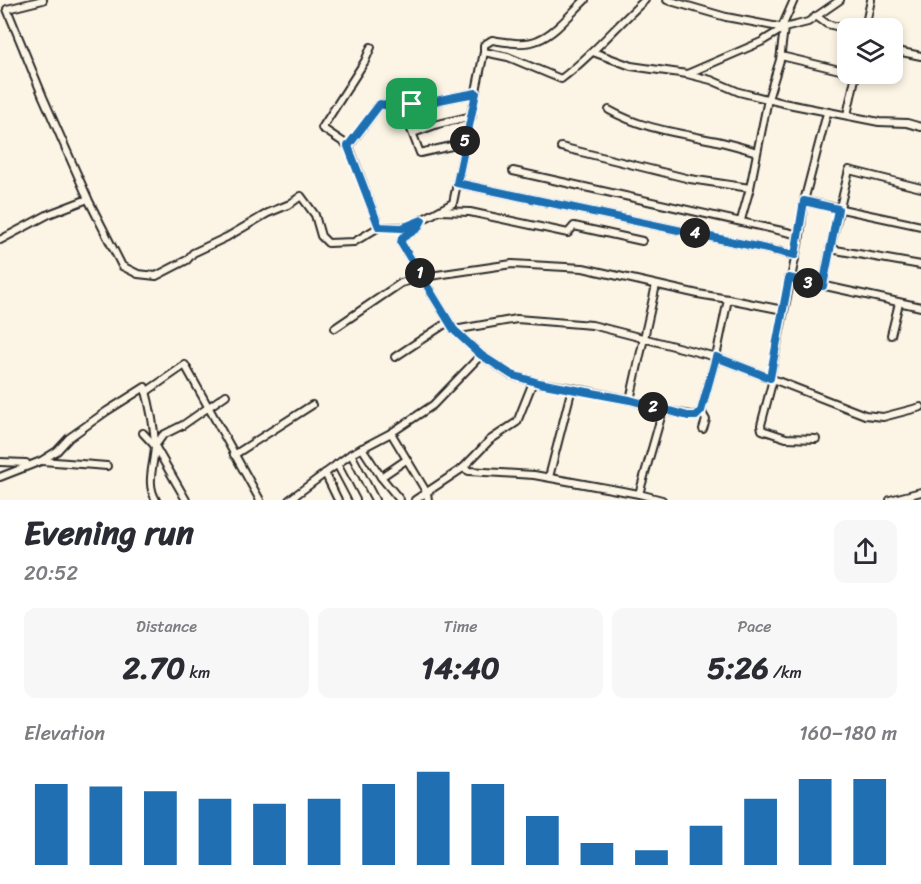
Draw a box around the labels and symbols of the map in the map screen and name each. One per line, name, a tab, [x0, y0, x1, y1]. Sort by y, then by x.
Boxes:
pin	[386, 78, 437, 129]
pin: 5	[450, 126, 480, 156]
pin: 4	[680, 218, 710, 248]
pin: 1	[405, 258, 435, 288]
pin: 3	[793, 268, 823, 298]
pin: 2	[638, 392, 668, 422]

